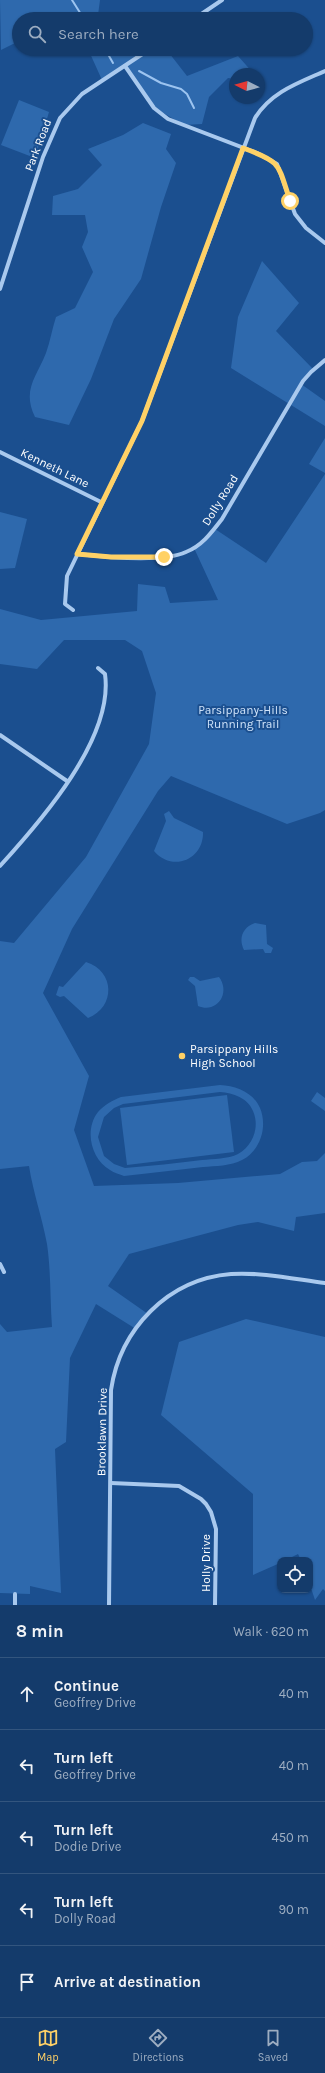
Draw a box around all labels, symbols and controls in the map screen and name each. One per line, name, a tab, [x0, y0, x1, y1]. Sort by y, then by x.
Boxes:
search box	[12, 12, 313, 56]
icon: search	[26, 23, 48, 45]
text: Search here	[58, 25, 139, 43]
north arrow	[229, 68, 265, 104]
street label: Park Road	[22, 117, 54, 173]
route start	[281, 192, 299, 210]
street label: Kenneth Lane	[19, 445, 91, 491]
street label: Dolly Road	[199, 472, 241, 528]
route end	[155, 548, 173, 566]
park label: Parsippany-Hills Running Trail	[198, 703, 288, 731]
place label: Parsippany Hills High School	[190, 1042, 278, 1070]
marker: Parsippany Hills High School	[177, 1051, 187, 1061]
street label: Brooklawn Drive	[94, 1388, 110, 1476]
street label: Holly Drive	[199, 1534, 213, 1592]
map controls	[277, 1557, 313, 1593]
button: locate	[277, 1557, 313, 1593]
text: 8 min	[16, 1621, 64, 1641]
text: Walk · 620 m	[233, 1624, 309, 1639]
text: Continue	[54, 1677, 119, 1695]
icon: ahead	[16, 1683, 38, 1705]
text: 40 m	[279, 1686, 309, 1701]
text: Geoffrey Drive	[54, 1695, 136, 1710]
text: Turn left	[54, 1749, 113, 1767]
icon: left	[16, 1755, 38, 1777]
text: 40 m	[279, 1758, 309, 1773]
text: Geoffrey Drive	[54, 1767, 136, 1782]
text: Turn left	[54, 1821, 113, 1839]
icon: left	[16, 1827, 38, 1849]
text: 450 m	[271, 1830, 309, 1845]
text: Dodie Drive	[54, 1839, 121, 1854]
text: Turn left	[54, 1893, 113, 1911]
icon: left	[16, 1899, 38, 1921]
text: 90 m	[278, 1902, 309, 1917]
text: Dolly Road	[54, 1911, 116, 1926]
icon: arrive	[16, 1971, 38, 1993]
text: Arrive at destination	[54, 1973, 201, 1991]
tab: Map	[37, 2027, 59, 2064]
tab: Directions	[132, 2027, 184, 2064]
tab: Saved	[258, 2027, 288, 2064]

